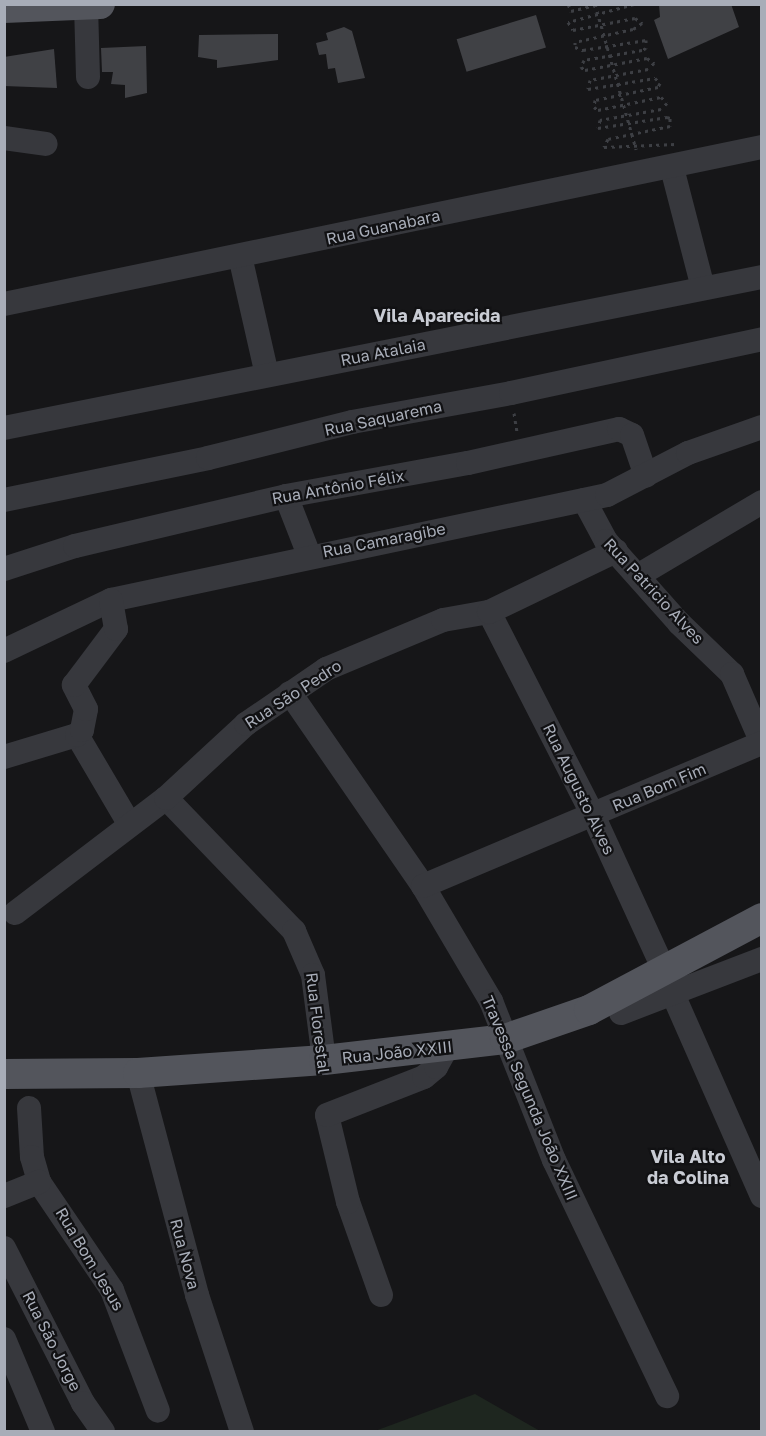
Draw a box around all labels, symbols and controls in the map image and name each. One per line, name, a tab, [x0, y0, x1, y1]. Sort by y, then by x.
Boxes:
street label: Rua Guanabara	[324, 206, 442, 248]
district label: Vila Aparecida	[373, 304, 501, 326]
street label: Rua Atalaia	[339, 334, 427, 370]
street label: Rua Saquarema	[322, 396, 444, 440]
street label: Rua Antônio Félix	[270, 466, 406, 508]
street label: Rua Camaragibe	[321, 519, 447, 561]
street label: Rua Patricio Alves	[600, 534, 708, 648]
street label: Rua São Pedro	[241, 656, 345, 732]
street label: Rua Augusto Alves	[539, 721, 619, 857]
street label: Rua Bom Fim	[609, 759, 709, 815]
street label: Rua Florestal	[302, 971, 334, 1075]
street label: Travessa Segunda João XXIII	[478, 993, 582, 1203]
street label: Rua João XXIII	[341, 1037, 453, 1067]
district label: Vila Alto da Colina	[647, 1146, 729, 1188]
street label: Rua Bom Jesus	[52, 1204, 128, 1314]
street label: Rua Nova	[166, 1217, 204, 1291]
street label: Rua São Jorge	[19, 1288, 85, 1394]

